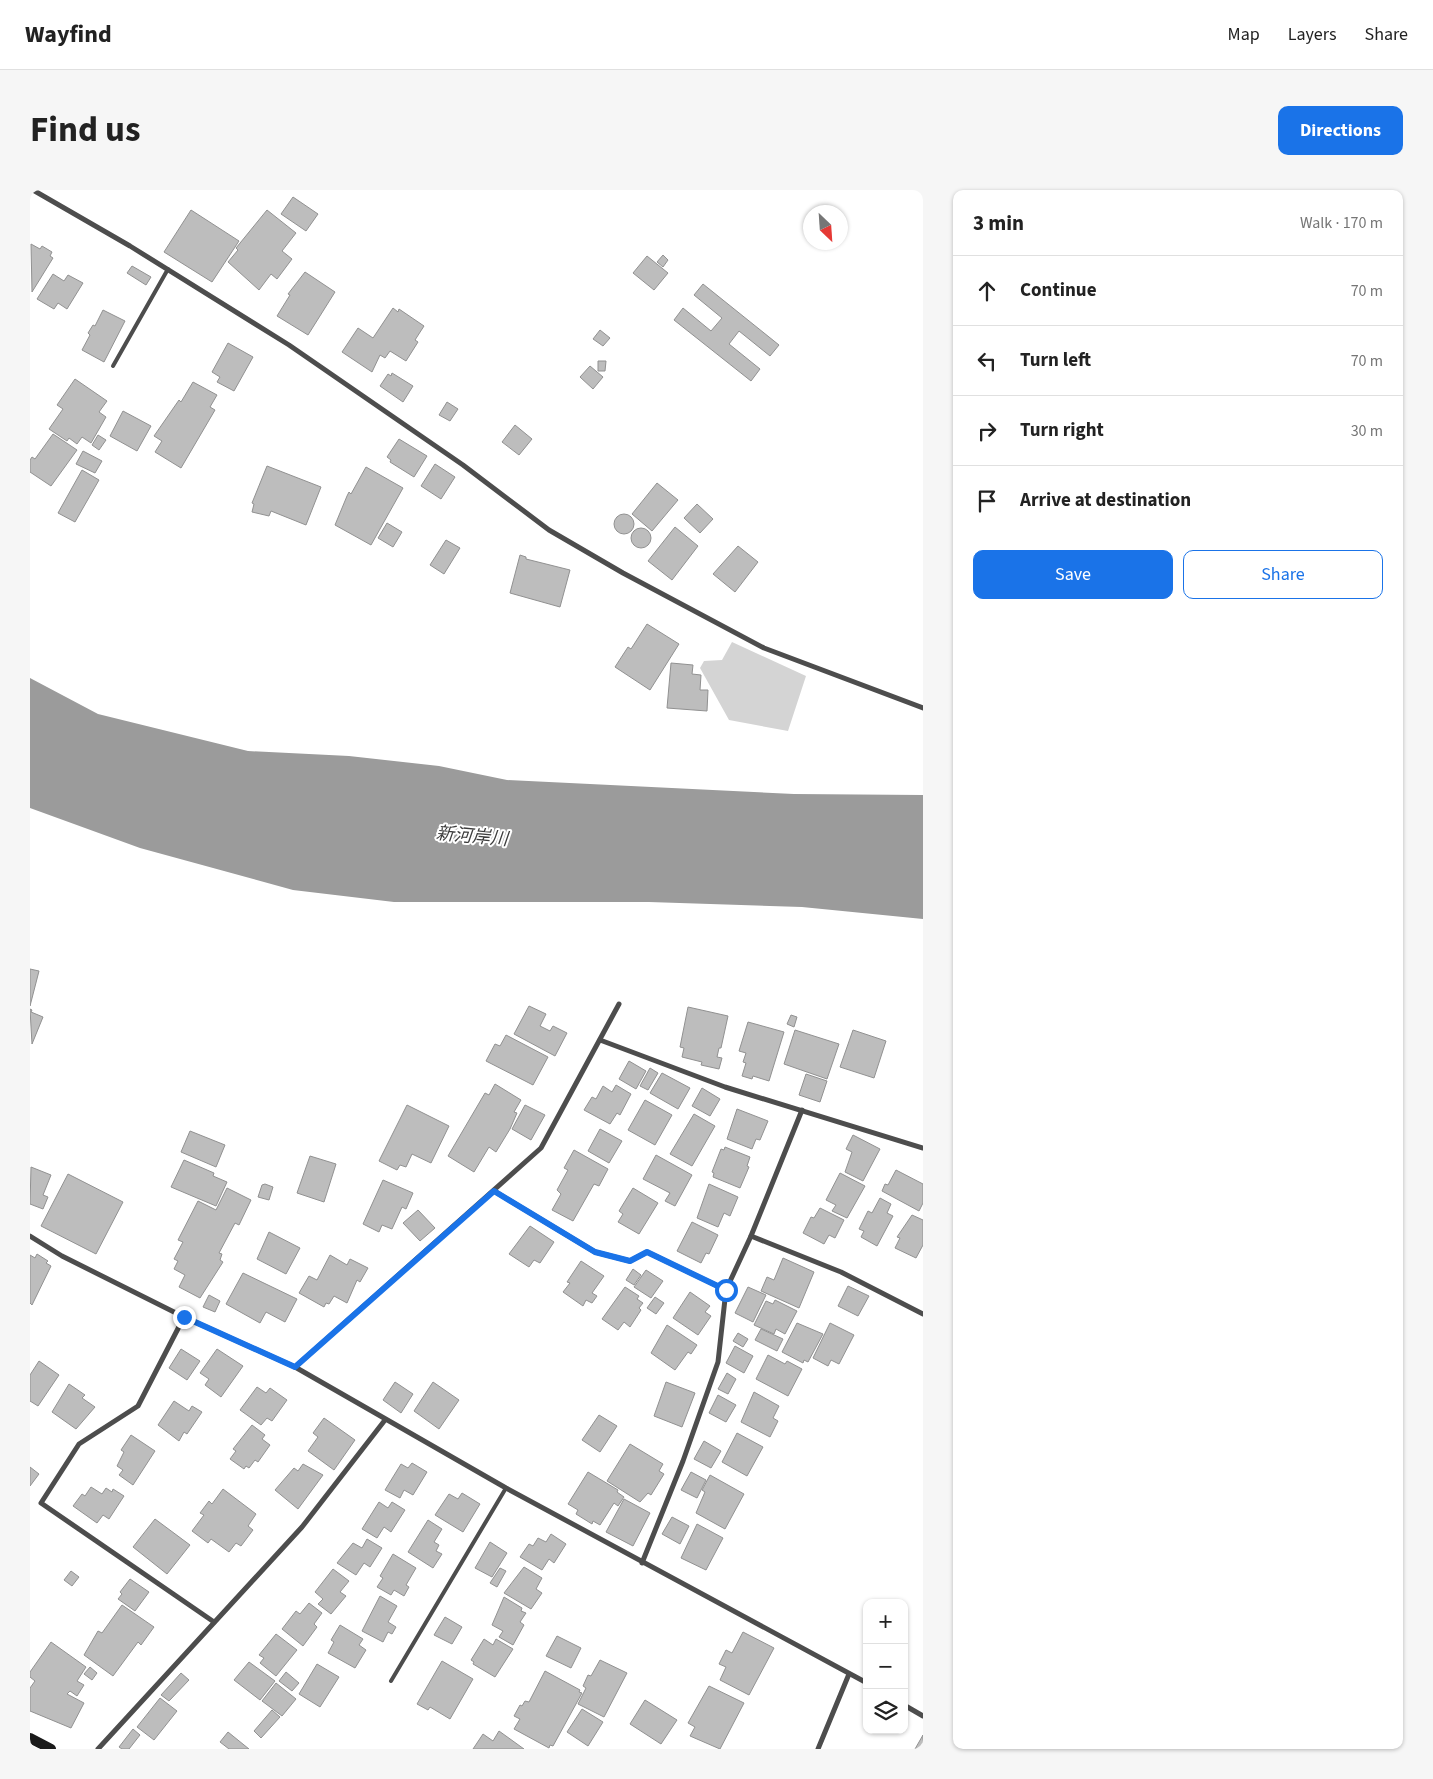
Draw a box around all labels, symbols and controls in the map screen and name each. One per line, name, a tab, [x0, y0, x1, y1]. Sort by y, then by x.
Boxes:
text: Wayfind	[25, 17, 112, 52]
text: Map	[1228, 22, 1260, 47]
text: Layers	[1288, 22, 1337, 47]
text: Share	[1365, 22, 1408, 47]
text: Find us	[30, 105, 140, 155]
button: Directions	[1278, 106, 1403, 155]
north arrow	[803, 205, 848, 250]
text: 3 min	[973, 208, 1024, 238]
text: Walk · 170 m	[1300, 212, 1383, 234]
icon: ahead	[973, 277, 1001, 305]
text: Continue	[1020, 277, 1097, 304]
text: 70 m	[1351, 280, 1383, 302]
icon: left	[973, 347, 1001, 375]
text: Turn left	[1020, 347, 1091, 374]
text: 70 m	[1351, 350, 1383, 372]
icon: right	[973, 417, 1001, 445]
text: Turn right	[1020, 417, 1104, 444]
text: 30 m	[1351, 420, 1383, 442]
icon: arrive	[973, 487, 1001, 515]
text: Arrive at destination	[1020, 487, 1191, 514]
button: Save	[973, 550, 1173, 599]
button: Share	[1183, 550, 1383, 599]
water label: 新河岸川	[435, 821, 511, 852]
route start	[715, 1279, 738, 1302]
route end	[173, 1306, 196, 1329]
map controls	[863, 1599, 908, 1734]
button: +	[863, 1599, 908, 1644]
button: −	[863, 1644, 908, 1689]
button: layers	[863, 1689, 908, 1734]

